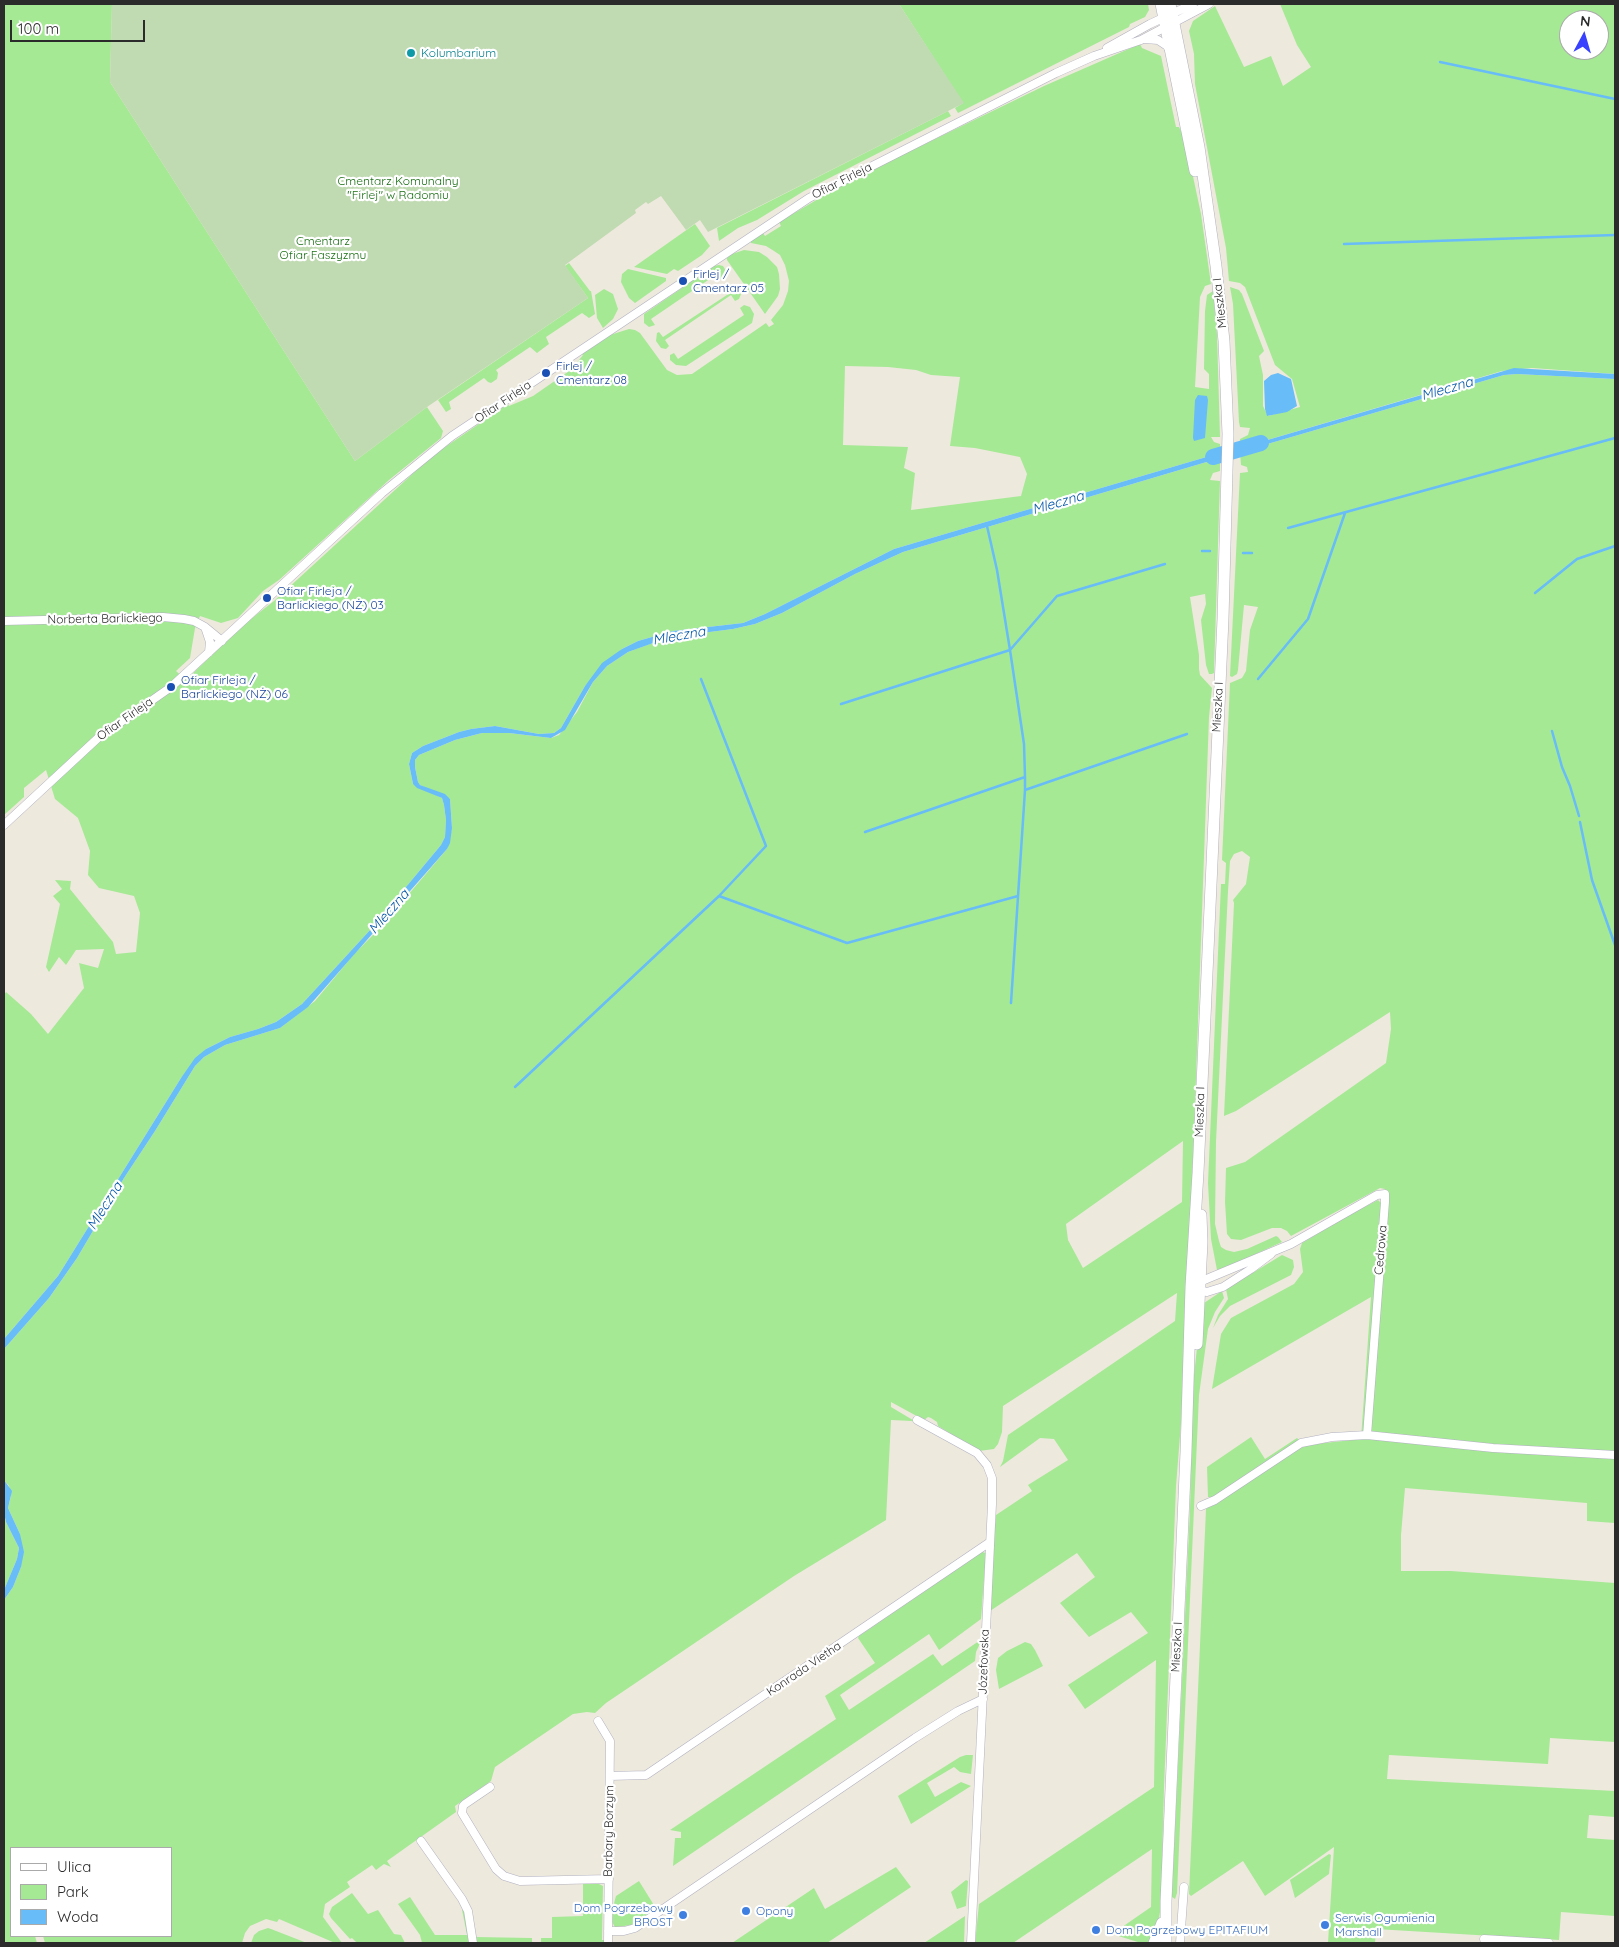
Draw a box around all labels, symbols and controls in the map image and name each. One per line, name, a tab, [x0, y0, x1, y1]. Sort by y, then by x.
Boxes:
scale bar	[12, 10, 148, 42]
north arrow	[1559, 10, 1609, 60]
text: N	[1579, 12, 1592, 31]
text: 100 m	[18, 19, 59, 38]
place label: Kolumbarium	[421, 46, 496, 60]
marker: Kolumbarium	[405, 47, 417, 59]
street label: Ofiar Firleja	[810, 160, 874, 202]
park label: Cmentarz Komunalny "Firlej" w Radomiu	[337, 174, 459, 202]
park label: Cmentarz Ofiar Faszyzmu	[280, 234, 366, 262]
place label: Firlej / Cmentarz 05	[693, 267, 764, 295]
marker: Firlej / Cmentarz 05	[677, 275, 689, 287]
street label: Mieszka I	[1210, 277, 1230, 329]
place label: Firlej / Cmentarz 08	[556, 359, 627, 387]
marker: Firlej / Cmentarz 08	[540, 367, 552, 379]
water label: Mleczna	[1419, 374, 1475, 404]
street label: Ofiar Firleja	[472, 378, 534, 426]
water label: Mleczna	[1030, 488, 1086, 518]
place label: Ofiar Firleja / Barlickiego (NŻ) 03	[277, 584, 384, 612]
marker: Ofiar Firleja / Barlickiego (NŻ) 03	[261, 592, 273, 604]
street label: Norberta Barlickiego	[47, 611, 163, 627]
water label: Mleczna	[651, 623, 707, 649]
place label: Ofiar Firleja / Barlickiego (NŻ) 06	[181, 673, 288, 701]
marker: Ofiar Firleja / Barlickiego (NŻ) 06	[165, 681, 177, 693]
street label: Mieszka I	[1209, 681, 1227, 733]
street label: Ofiar Firleja	[94, 694, 156, 744]
water label: Mleczna	[365, 886, 413, 938]
street label: Mieszka I	[1192, 1086, 1208, 1138]
water label: Mleczna	[84, 1179, 126, 1233]
street label: Cedrowa	[1372, 1225, 1390, 1275]
street label: Mieszka I	[1168, 1621, 1186, 1673]
street label: Józefowska	[976, 1629, 992, 1695]
street label: Konrada Vietha	[764, 1639, 844, 1699]
street label: Barbary Borzym	[601, 1785, 617, 1877]
legend	[10, 1847, 172, 1937]
text: Ulica	[57, 1857, 91, 1876]
text: Park	[57, 1882, 89, 1901]
place label: Dom Pogrzebowy BROST	[574, 1901, 673, 1929]
place label: Opony	[756, 1904, 793, 1918]
marker: Opony	[740, 1905, 752, 1917]
text: Woda	[57, 1907, 99, 1926]
marker: Dom Pogrzebowy BROST	[677, 1909, 689, 1921]
place label: Serwis Ogumienia Marshall	[1335, 1911, 1435, 1939]
marker: Serwis Ogumienia Marshall	[1319, 1919, 1331, 1931]
place label: Dom Pogrzebowy EPITAFIUM	[1106, 1923, 1268, 1937]
marker: Dom Pogrzebowy EPITAFIUM	[1090, 1924, 1102, 1936]

